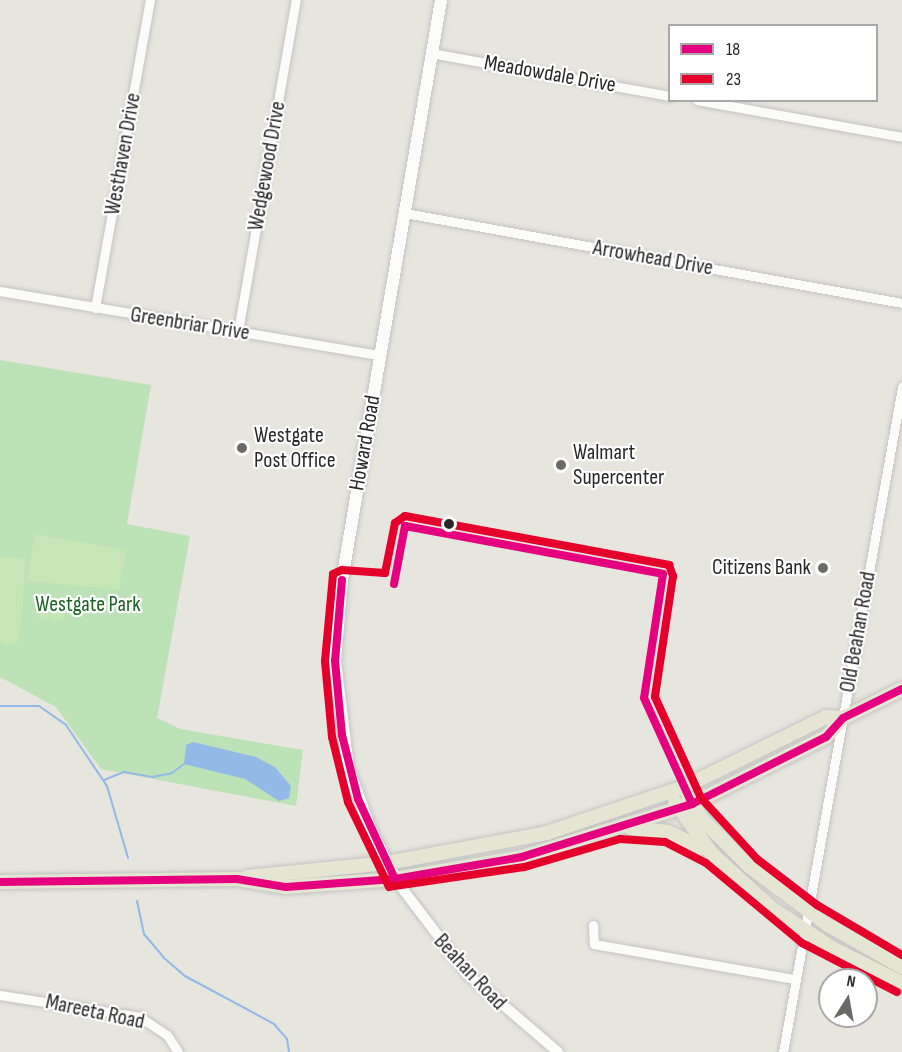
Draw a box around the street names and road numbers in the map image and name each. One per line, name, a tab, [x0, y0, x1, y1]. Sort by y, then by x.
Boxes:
street label: Meadowdale Drive	[482, 49, 618, 99]
street label: Westhaven Drive	[99, 91, 147, 217]
street label: Wedgewood Drive	[243, 99, 291, 233]
street label: Arrowhead Drive	[591, 234, 715, 282]
street label: Greenbriar Drive	[129, 302, 251, 346]
street label: Howard Road	[344, 393, 386, 493]
street label: Old Beahan Road	[834, 570, 882, 694]
street label: Beahan Road	[428, 928, 512, 1016]
street label: Mareeta Road	[43, 989, 147, 1035]

